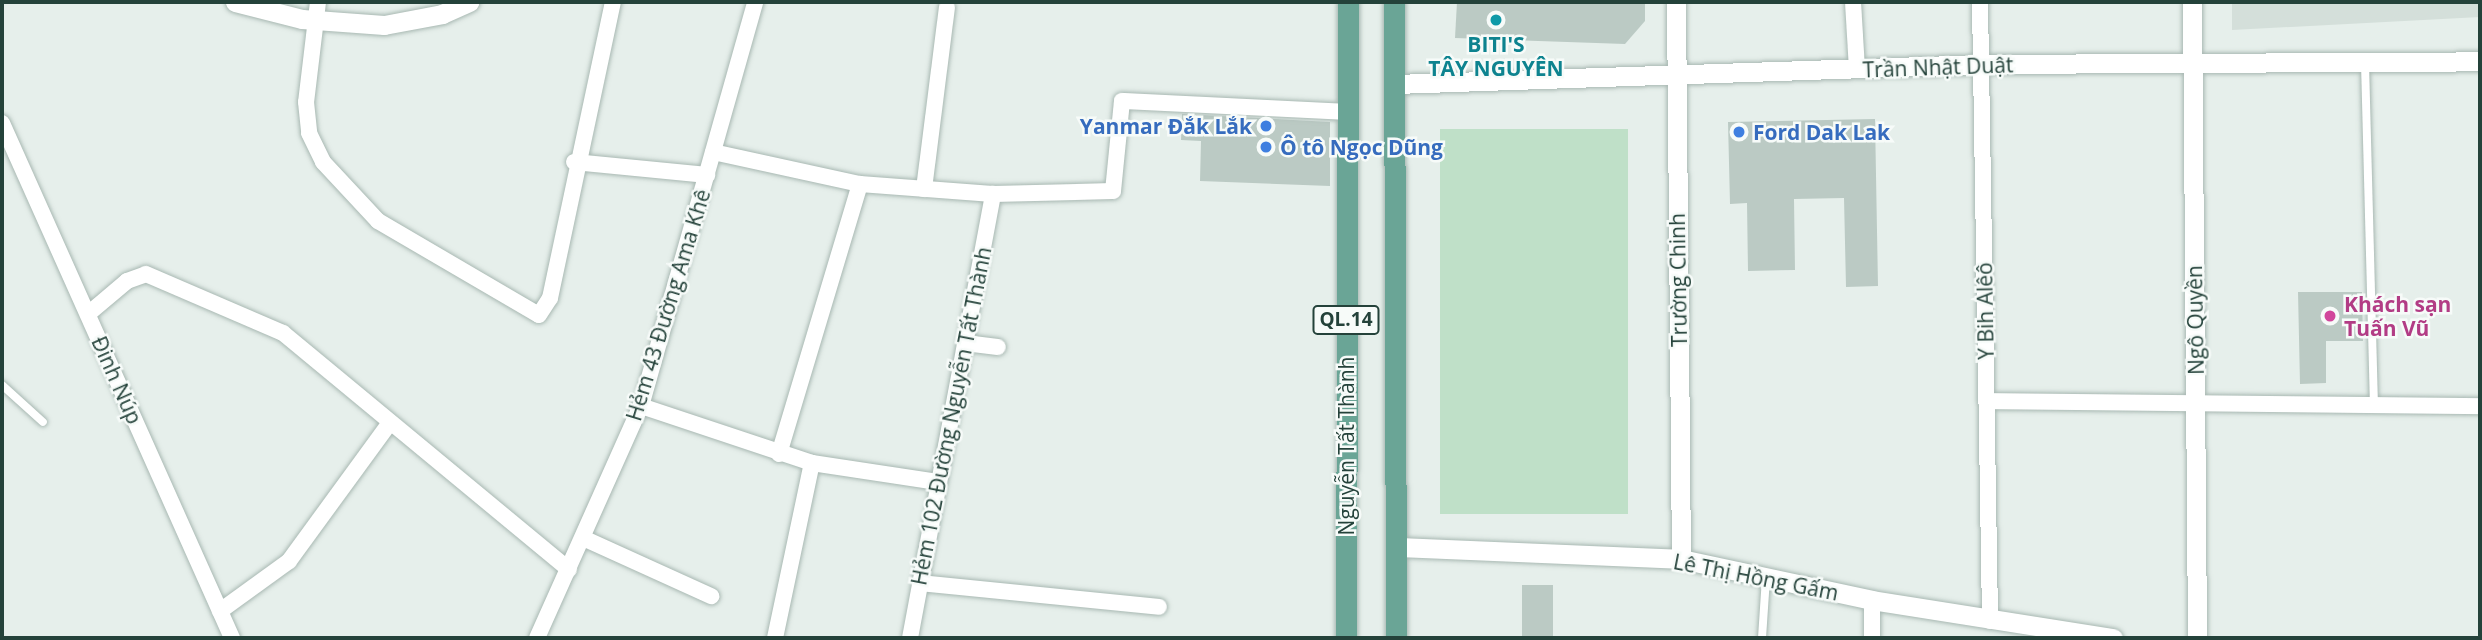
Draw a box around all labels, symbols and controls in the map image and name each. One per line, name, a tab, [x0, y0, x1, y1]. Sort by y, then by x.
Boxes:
marker: BITI'S TÂY NGUYÊN	[1488, 12, 1504, 28]
place label: BITI'S TÂY NGUYÊN	[1428, 31, 1564, 81]
street label: Trần Nhật Duật	[1862, 52, 2014, 82]
place label: Yanmar Đắk Lắk	[1080, 113, 1252, 139]
marker: Yanmar Đắk Lắk	[1258, 118, 1274, 134]
place label: Ford Dak Lak	[1753, 119, 1890, 145]
marker: Ford Dak Lak	[1731, 124, 1747, 140]
place label: Ô tô Ngọc Dũng	[1280, 134, 1443, 160]
marker: Ô tô Ngọc Dũng	[1258, 139, 1274, 155]
street label: Hẻm 43 Đường Ama Khê	[621, 186, 715, 424]
street label: Trường Chinh	[1664, 213, 1692, 347]
street label: Hẻm 102 Đường Nguyễn Tất Thành	[906, 245, 996, 587]
street label: Y Bih Alêô	[1972, 262, 1998, 360]
street label: Ngô Quyền	[2181, 265, 2209, 375]
place label: Khách sạn Tuấn Vũ	[2344, 291, 2451, 341]
road number: QL.14	[1311, 304, 1381, 336]
marker: Khách sạn Tuấn Vũ	[2322, 308, 2338, 324]
street label: Đinh Núp	[87, 332, 147, 428]
street label: Nguyễn Tất Thành	[1333, 357, 1359, 535]
street label: Lê Thị Hồng Gấm	[1671, 549, 1841, 605]

